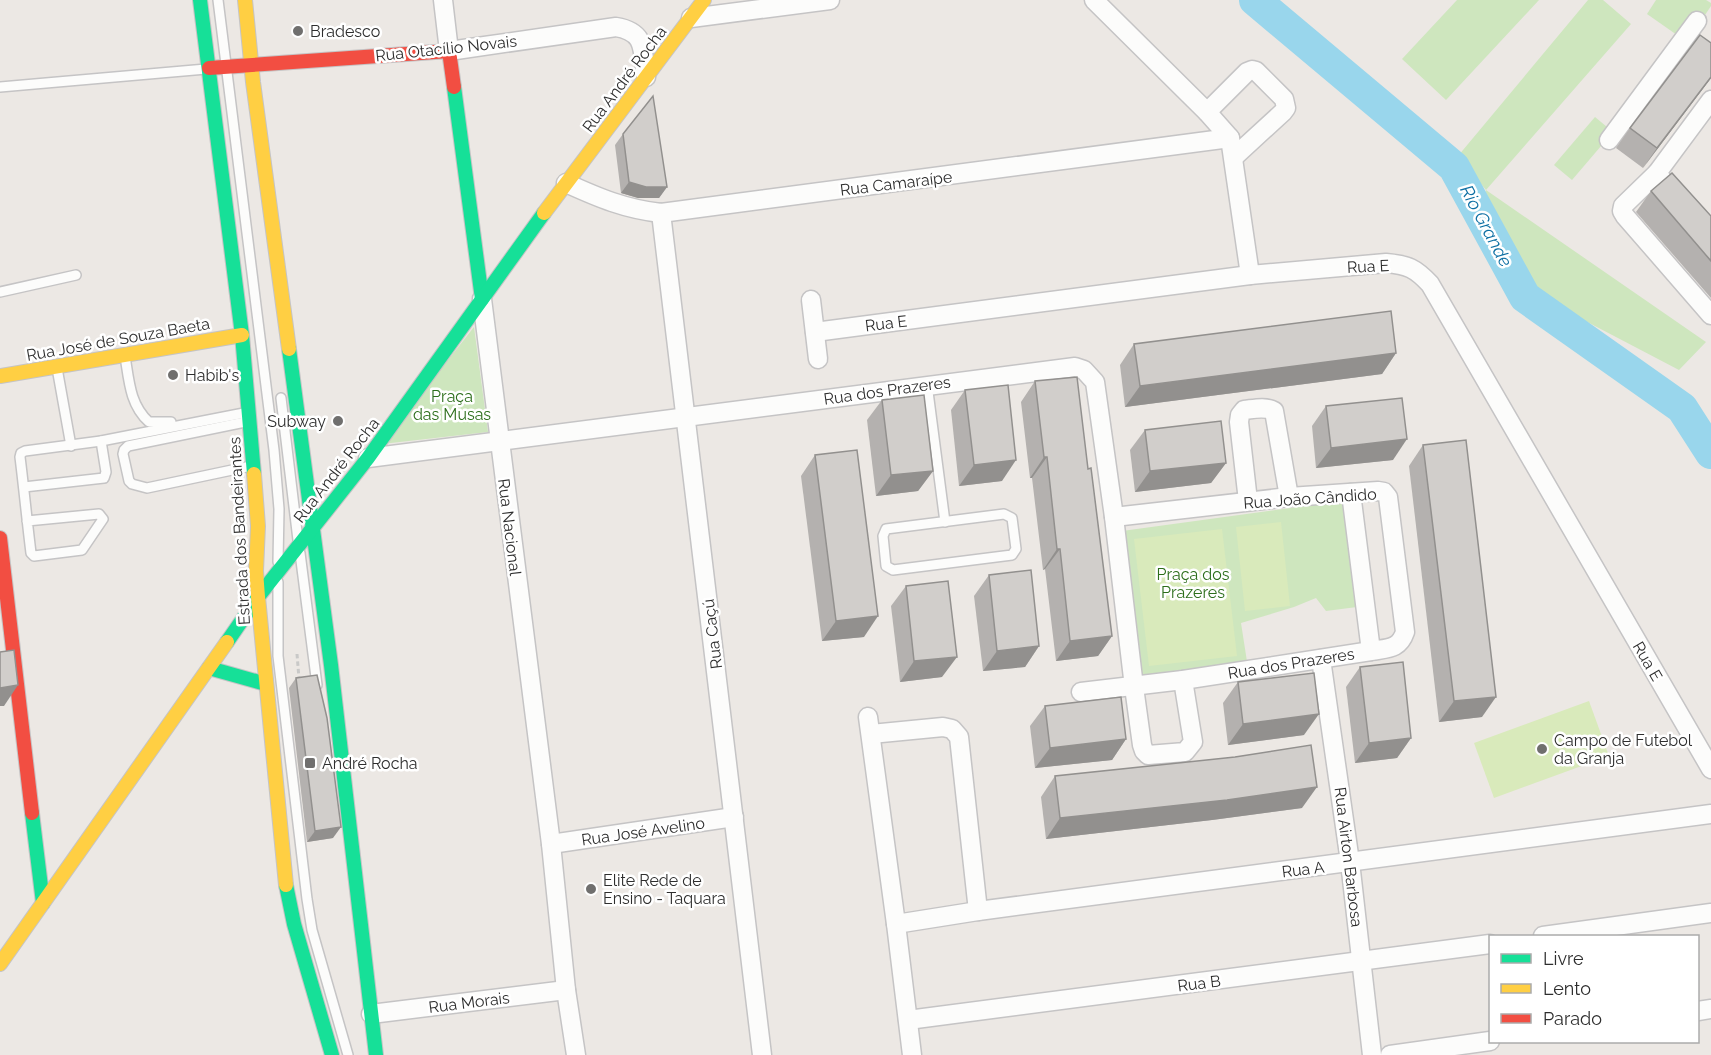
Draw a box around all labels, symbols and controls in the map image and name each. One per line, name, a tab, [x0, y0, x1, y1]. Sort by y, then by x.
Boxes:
place label: Bradesco	[310, 22, 380, 41]
street label: Rua André Rocha	[578, 23, 670, 136]
marker: Bradesco	[291, 24, 305, 38]
street label: Rua Otacílio Novais	[374, 32, 518, 65]
street label: Rua Camaraípe	[839, 167, 953, 200]
water label: Rio Grande	[1456, 181, 1517, 270]
street label: Rua E	[1346, 256, 1390, 277]
street label: Rua E	[864, 311, 909, 336]
street label: Rua José de Souza Baeta	[25, 314, 211, 365]
place label: Habib's	[185, 366, 239, 385]
marker: Habib's	[166, 368, 180, 382]
street label: Rua dos Prazeres	[823, 372, 952, 409]
park label: Praça das Musas	[413, 387, 491, 424]
place label: Subway	[267, 412, 326, 431]
street label: Rua André Rocha	[290, 414, 383, 526]
marker: Subway	[331, 414, 345, 428]
street label: Estrada dos Bandeirantes	[225, 436, 254, 626]
street label: Rua Nacional	[494, 477, 525, 577]
street label: Rua João Cândido	[1243, 484, 1377, 513]
park label: Praça dos Prazeres	[1156, 565, 1230, 602]
street label: Rua Caçú	[699, 598, 726, 670]
street label: Rua E	[1629, 638, 1667, 685]
street label: Rua dos Prazeres	[1227, 644, 1356, 683]
place label: Campo de Futebol da Granja	[1554, 731, 1693, 768]
marker: Campo de Futebol da Granja	[1535, 742, 1549, 756]
place label: André Rocha	[322, 754, 417, 773]
marker: André Rocha	[303, 756, 317, 770]
street label: Rua Airton Barbosa	[1330, 786, 1367, 928]
street label: Rua José Avelino	[580, 813, 706, 850]
street label: Rua A	[1281, 857, 1326, 882]
place label: Elite Rede de Ensino - Taquara	[603, 871, 726, 908]
marker: Elite Rede de Ensino - Taquara	[584, 882, 598, 896]
legend	[1489, 935, 1699, 1043]
text: Livre	[1543, 948, 1584, 969]
street label: Rua B	[1176, 971, 1222, 996]
text: Lento	[1543, 978, 1591, 999]
street label: Rua Morais	[427, 988, 511, 1017]
text: Parado	[1543, 1008, 1602, 1029]

